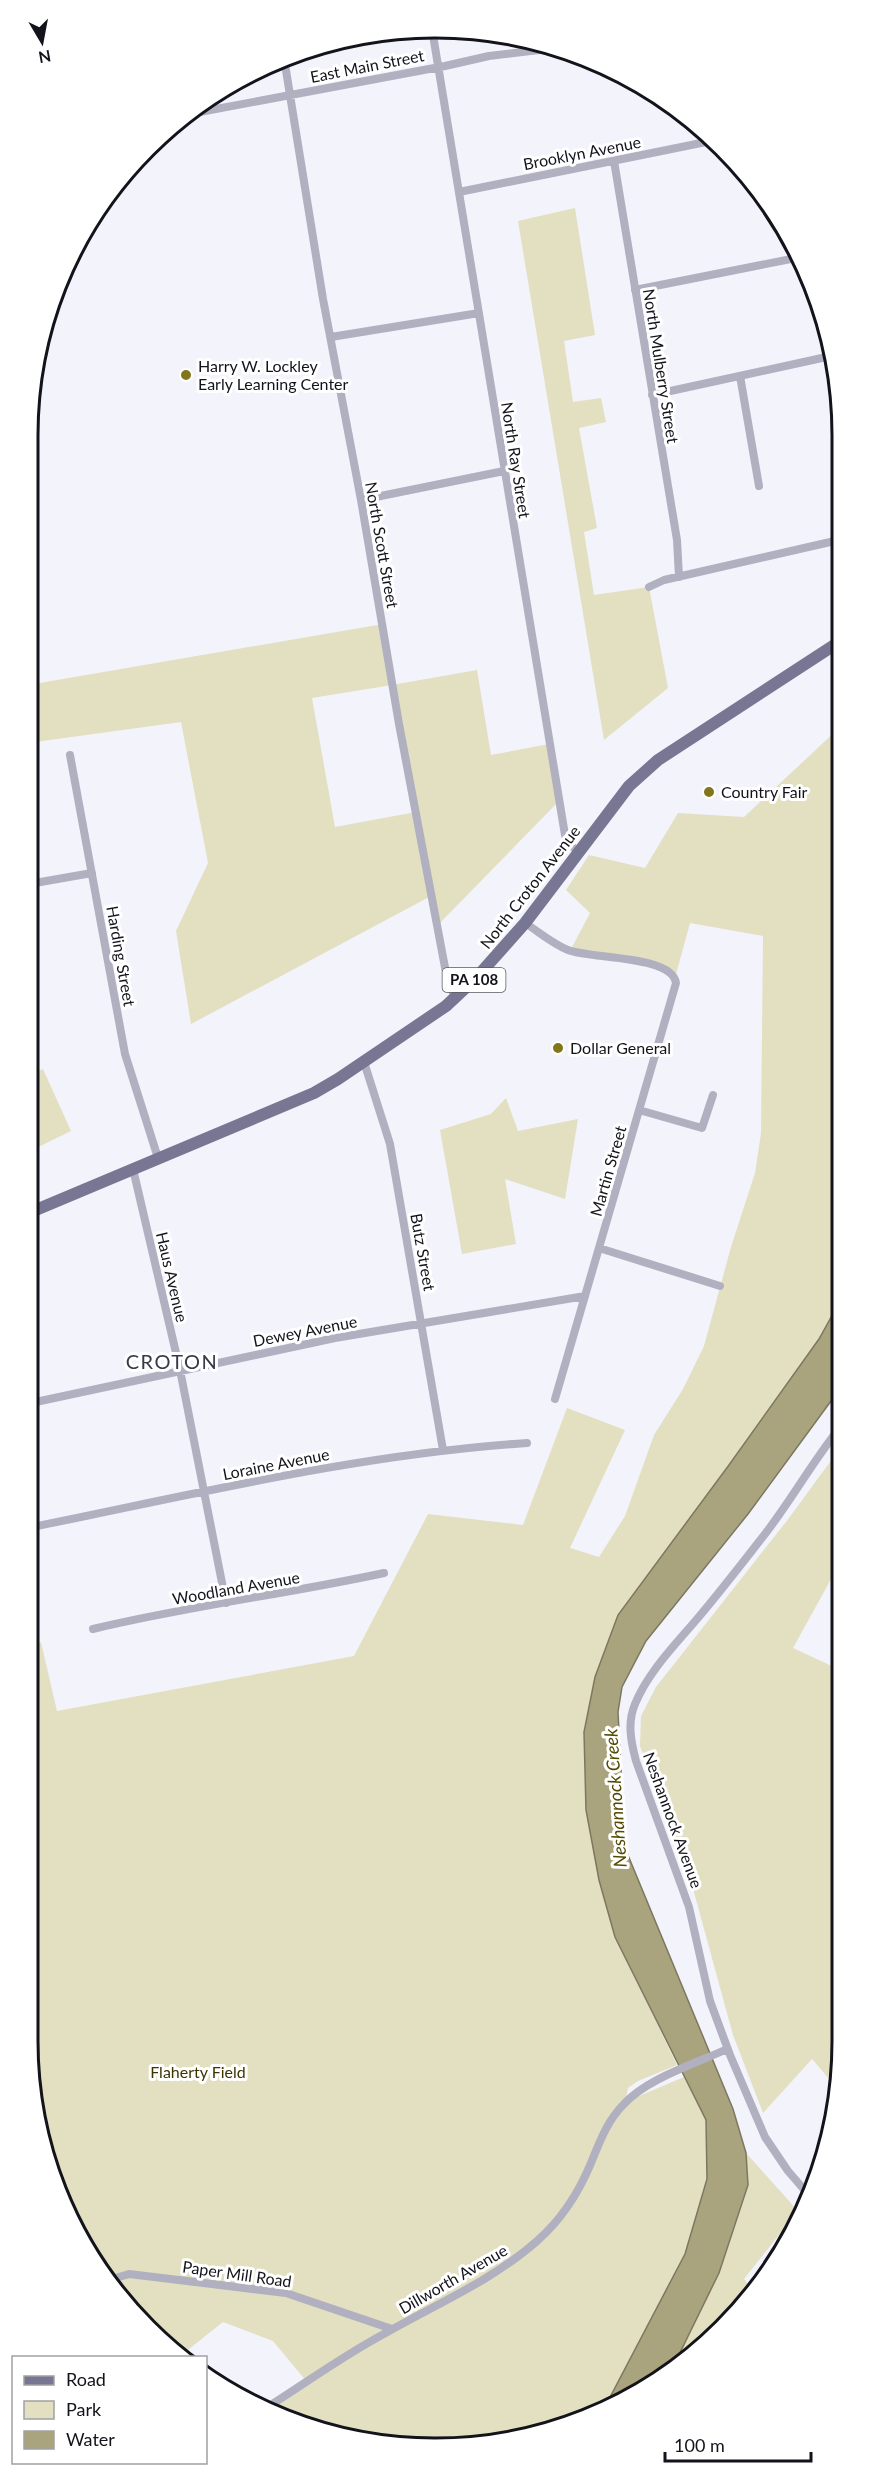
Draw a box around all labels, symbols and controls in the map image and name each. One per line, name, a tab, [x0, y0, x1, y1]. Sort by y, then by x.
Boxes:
north arrow	[12, 12, 72, 72]
street label: East Main Street	[308, 45, 426, 86]
text: N	[37, 47, 52, 68]
street label: Brooklyn Avenue	[521, 132, 642, 173]
street label: North Mulberry Street	[640, 287, 683, 445]
place label: Harry W. Lockley Early Learning Center	[198, 356, 349, 393]
marker: Harry W. Lockley Early Learning Center	[179, 368, 193, 382]
street label: North Ray Street	[498, 400, 535, 520]
street label: North Scott Street	[362, 480, 403, 610]
place label: Country Fair	[721, 782, 808, 801]
marker: Country Fair	[702, 785, 716, 799]
street label: North Croton Avenue	[476, 821, 584, 952]
street label: Harding Street	[103, 904, 140, 1008]
road number: PA 108	[442, 968, 506, 992]
place label: Dollar General	[570, 1038, 671, 1057]
marker: Dollar General	[551, 1041, 565, 1055]
street label: Martin Street	[586, 1123, 630, 1218]
street label: Butz Street	[407, 1212, 440, 1292]
street label: Haus Avenue	[153, 1230, 192, 1324]
street label: Dewey Avenue	[251, 1311, 359, 1350]
district label: CROTON	[126, 1349, 218, 1373]
street label: Loraine Avenue	[221, 1444, 331, 1483]
street label: Woodland Avenue	[171, 1567, 301, 1608]
water label: Neshannock Creek	[599, 1727, 631, 1868]
street label: Neshannock Avenue	[640, 1749, 707, 1890]
park label: Flaherty Field	[150, 2062, 246, 2081]
street label: Dillworth Avenue	[395, 2240, 510, 2317]
street label: Paper Mill Road	[181, 2256, 293, 2291]
legend	[12, 2356, 207, 2464]
text: Road	[66, 2368, 106, 2390]
text: Park	[66, 2398, 102, 2420]
scale bar	[665, 2425, 810, 2463]
text: Water	[66, 2428, 115, 2450]
text: 100 m	[674, 2434, 725, 2456]

